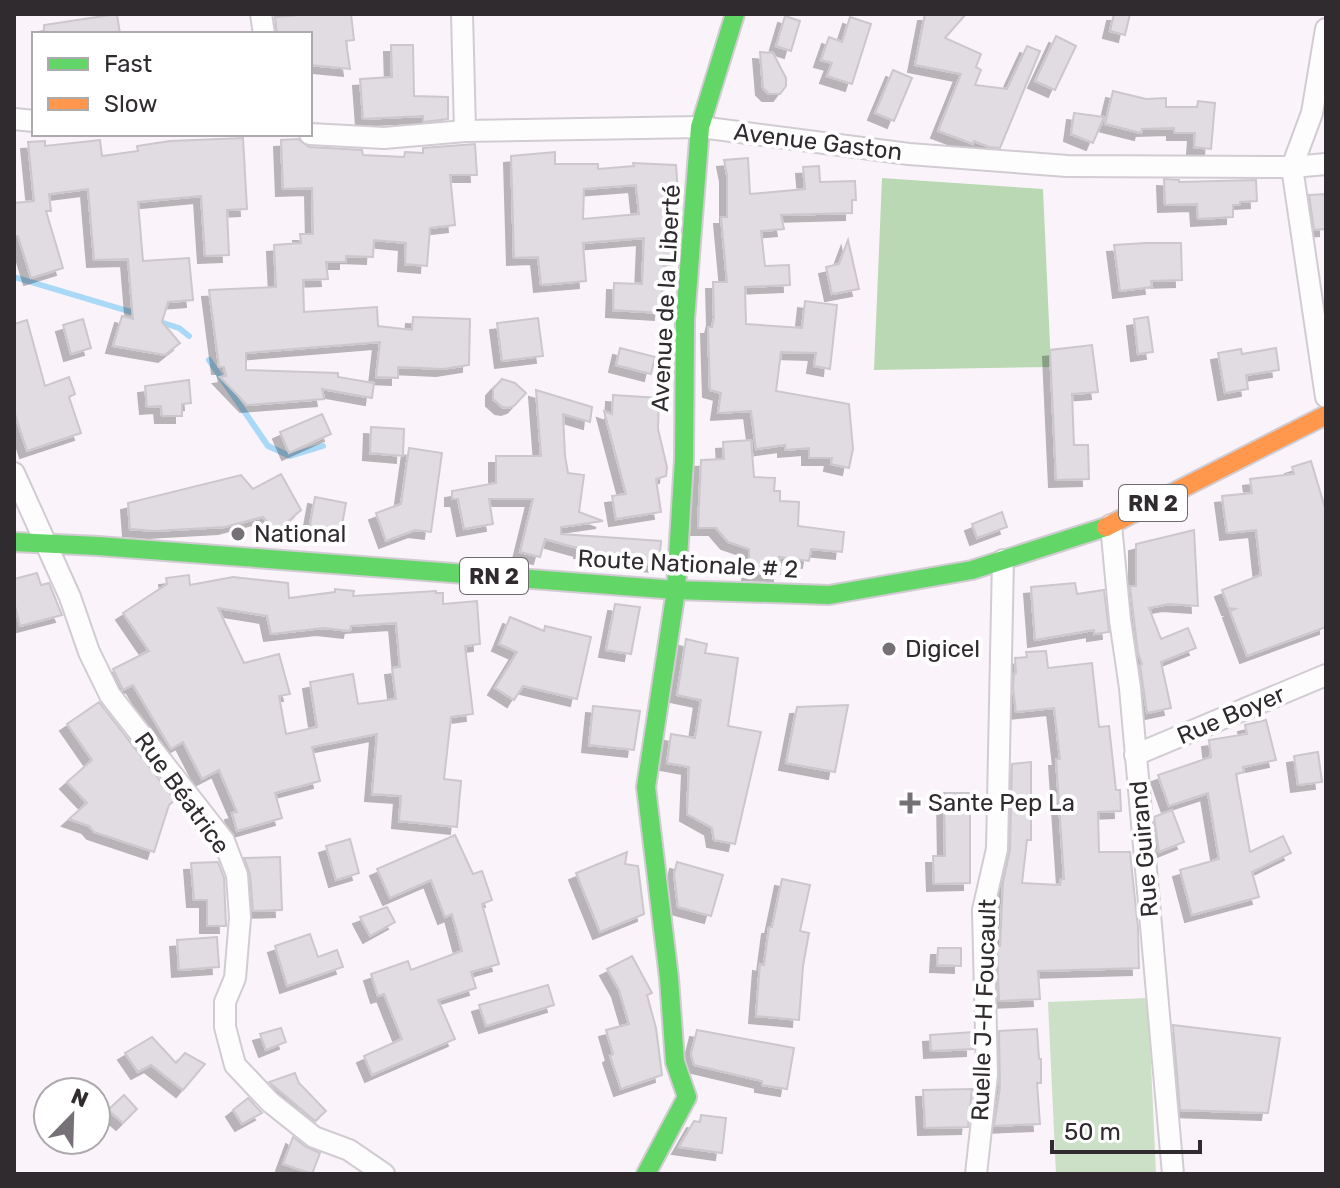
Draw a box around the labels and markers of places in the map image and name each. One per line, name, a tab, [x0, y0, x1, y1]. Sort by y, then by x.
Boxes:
place label: National	[254, 520, 346, 548]
marker: National	[229, 525, 247, 543]
place label: Digicel	[905, 635, 980, 663]
marker: Digicel	[880, 640, 898, 658]
place label: Sante Pep La	[928, 789, 1075, 817]
marker: Sante Pep La	[899, 792, 921, 814]

